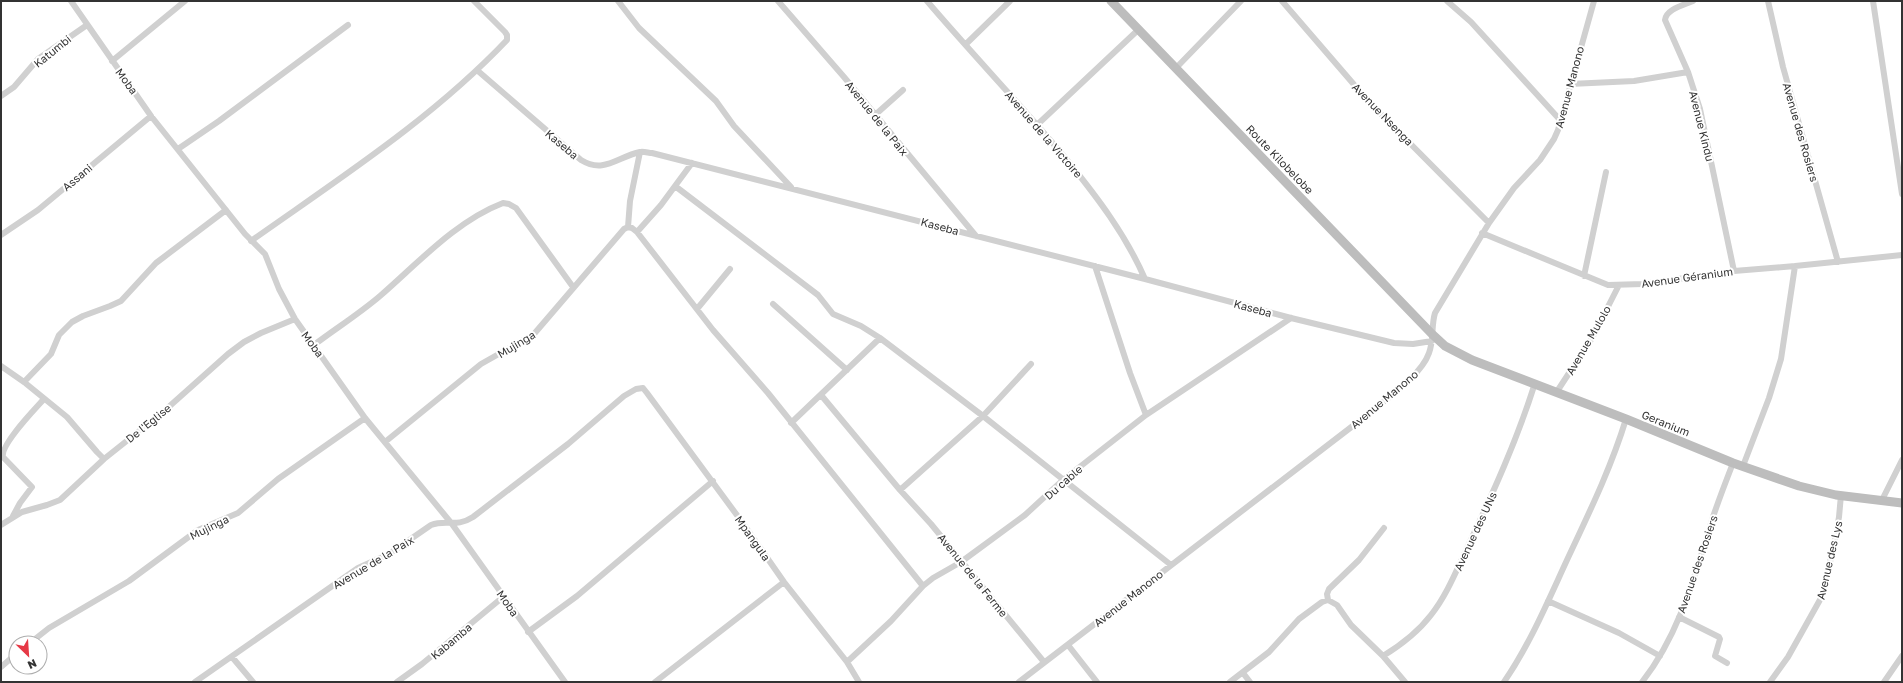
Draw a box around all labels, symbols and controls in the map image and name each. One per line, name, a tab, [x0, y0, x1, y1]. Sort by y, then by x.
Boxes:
street label: Katumbi	[31, 32, 73, 70]
street label: Avenue Manono	[1552, 44, 1586, 129]
street label: Moba	[113, 65, 141, 97]
street label: Avenue de la Paix	[843, 78, 911, 158]
street label: Avenue Nsenga	[1350, 80, 1416, 148]
street label: Avenue des Rosiers	[1781, 81, 1821, 183]
street label: Avenue de la Victoire	[1003, 88, 1085, 180]
street label: Avenue Kindu	[1687, 89, 1717, 163]
street label: Route Kilobelobe	[1244, 122, 1316, 196]
street label: Kaseba	[543, 127, 581, 161]
street label: Assani	[59, 161, 95, 193]
street label: Kaseba	[920, 215, 960, 237]
street label: Avenue Géranium	[1640, 264, 1734, 290]
street label: Kaseba	[1233, 297, 1273, 319]
street label: Avenue Mulolo	[1563, 303, 1613, 377]
street label: Moba	[299, 328, 327, 360]
street label: Mujinga	[495, 328, 537, 360]
street label: Avenue Manono	[1348, 367, 1421, 431]
street label: De l'Eglise	[123, 401, 173, 445]
street label: Geranium	[1640, 407, 1692, 439]
street label: Du cable	[1041, 462, 1085, 502]
street label: Avenue des UNs	[1451, 489, 1499, 573]
street label: Mujinga	[187, 512, 231, 542]
street label: Mpangula	[733, 513, 773, 563]
street label: Avenue des Rosiers	[1674, 513, 1720, 615]
street label: Avenue des Lys	[1814, 519, 1844, 601]
street label: Avenue de la Ferme	[935, 531, 1011, 619]
street label: Avenue de la Paix	[330, 533, 416, 591]
street label: Avenue Manono	[1091, 567, 1165, 629]
street label: Moba	[494, 587, 522, 619]
street label: Kabamba	[428, 620, 474, 662]
north arrow	[8, 635, 48, 675]
text: N	[26, 657, 39, 672]

